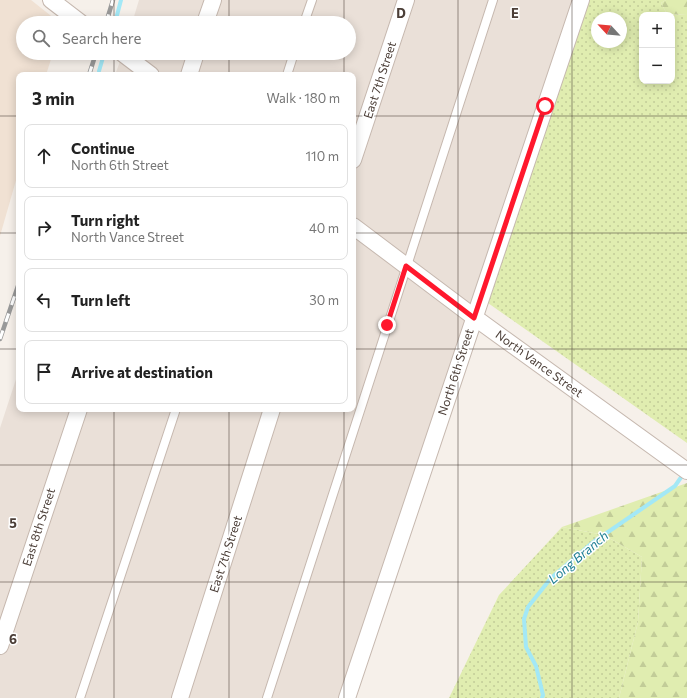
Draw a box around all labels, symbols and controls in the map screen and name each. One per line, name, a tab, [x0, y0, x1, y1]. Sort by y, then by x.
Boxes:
text: D	[396, 5, 406, 21]
text: E	[511, 5, 519, 21]
north arrow	[591, 12, 627, 48]
map controls	[639, 12, 675, 84]
button: +	[639, 12, 675, 48]
search box	[16, 16, 356, 60]
icon: search	[30, 27, 52, 49]
text: Search here	[62, 29, 141, 47]
street label: East 7th Street	[360, 39, 398, 120]
button: −	[639, 48, 675, 84]
text: 3 min	[32, 88, 75, 109]
text: Walk · 180 m	[266, 90, 340, 106]
route start	[536, 97, 554, 115]
text: Continue	[71, 139, 135, 157]
icon: ahead	[33, 145, 55, 167]
text: 110 m	[306, 148, 339, 164]
text: North 6th Street	[71, 157, 169, 173]
text: Turn right	[71, 211, 140, 229]
icon: right	[33, 217, 55, 239]
text: 40 m	[309, 220, 339, 236]
text: North Vance Street	[71, 229, 184, 245]
icon: left	[33, 289, 55, 311]
text: Turn left	[71, 291, 130, 309]
text: 30 m	[309, 292, 339, 308]
route end	[378, 316, 396, 334]
street label: North 6th Street	[434, 326, 476, 417]
street label: North Vance Street	[493, 327, 586, 400]
icon: arrive	[33, 361, 55, 383]
text: Arrive at destination	[71, 363, 213, 381]
street label: East 8th Street	[19, 486, 57, 568]
street label: East 7th Street	[206, 513, 244, 594]
text: 5	[9, 515, 17, 531]
water label: Long Branch	[545, 527, 611, 587]
text: 6	[9, 631, 17, 647]

